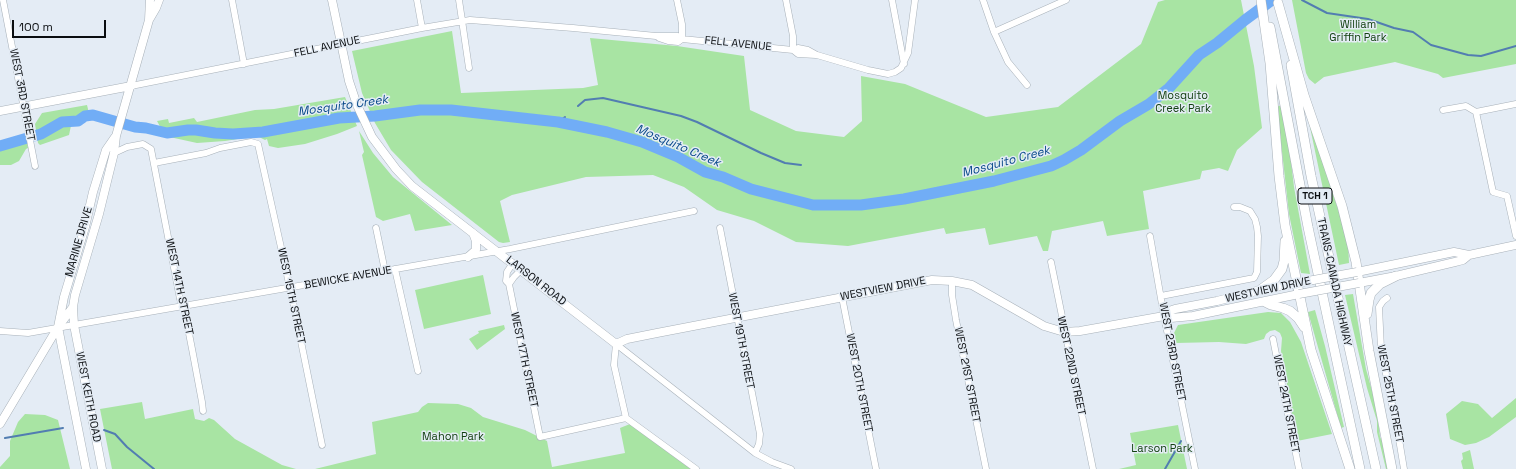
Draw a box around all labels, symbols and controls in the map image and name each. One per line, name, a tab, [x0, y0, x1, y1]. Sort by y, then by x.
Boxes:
scale bar	[14, 12, 108, 38]
park label: William Griffin Park	[1329, 18, 1387, 44]
text: 100 m	[19, 19, 53, 35]
street label: FELL AVENUE	[293, 34, 361, 60]
street label: FELL AVENUE	[704, 34, 772, 54]
street label: WEST 3RD STREET	[7, 48, 37, 142]
park label: Mosquito Creek Park	[1155, 89, 1211, 115]
water label: Mosquito Creek	[297, 93, 389, 119]
water label: Mosquito Creek	[633, 122, 723, 170]
water label: Mosquito Creek	[960, 143, 1052, 181]
road number: TCH 1	[1298, 188, 1332, 204]
street label: MARINE DRIVE	[63, 205, 95, 279]
street label: TRANS-CANADA HIGHWAY	[1314, 217, 1354, 347]
street label: WEST 14TH STREET	[162, 238, 196, 336]
street label: WEST 15TH STREET	[274, 247, 308, 345]
street label: LARSON ROAD	[503, 253, 569, 309]
street label: BEWICKE AVENUE	[303, 264, 393, 292]
street label: WESTVIEW DRIVE	[839, 274, 927, 304]
street label: WESTVIEW DRIVE	[1224, 275, 1312, 305]
street label: WEST 19TH STREET	[725, 292, 757, 390]
street label: WEST 23RD STREET	[1156, 301, 1188, 403]
street label: WEST 17TH STREET	[507, 311, 541, 409]
street label: WEST 22ND STREET	[1054, 315, 1088, 417]
street label: WEST 21ST STREET	[951, 326, 983, 424]
street label: WEST 20TH STREET	[843, 332, 875, 434]
street label: WEST 25TH STREET	[1374, 344, 1406, 444]
street label: WEST KEITH ROAD	[73, 351, 103, 443]
street label: WEST 24TH STREET	[1270, 354, 1302, 454]
park label: Mahon Park	[422, 430, 484, 444]
park label: Larson Park	[1131, 442, 1193, 456]

